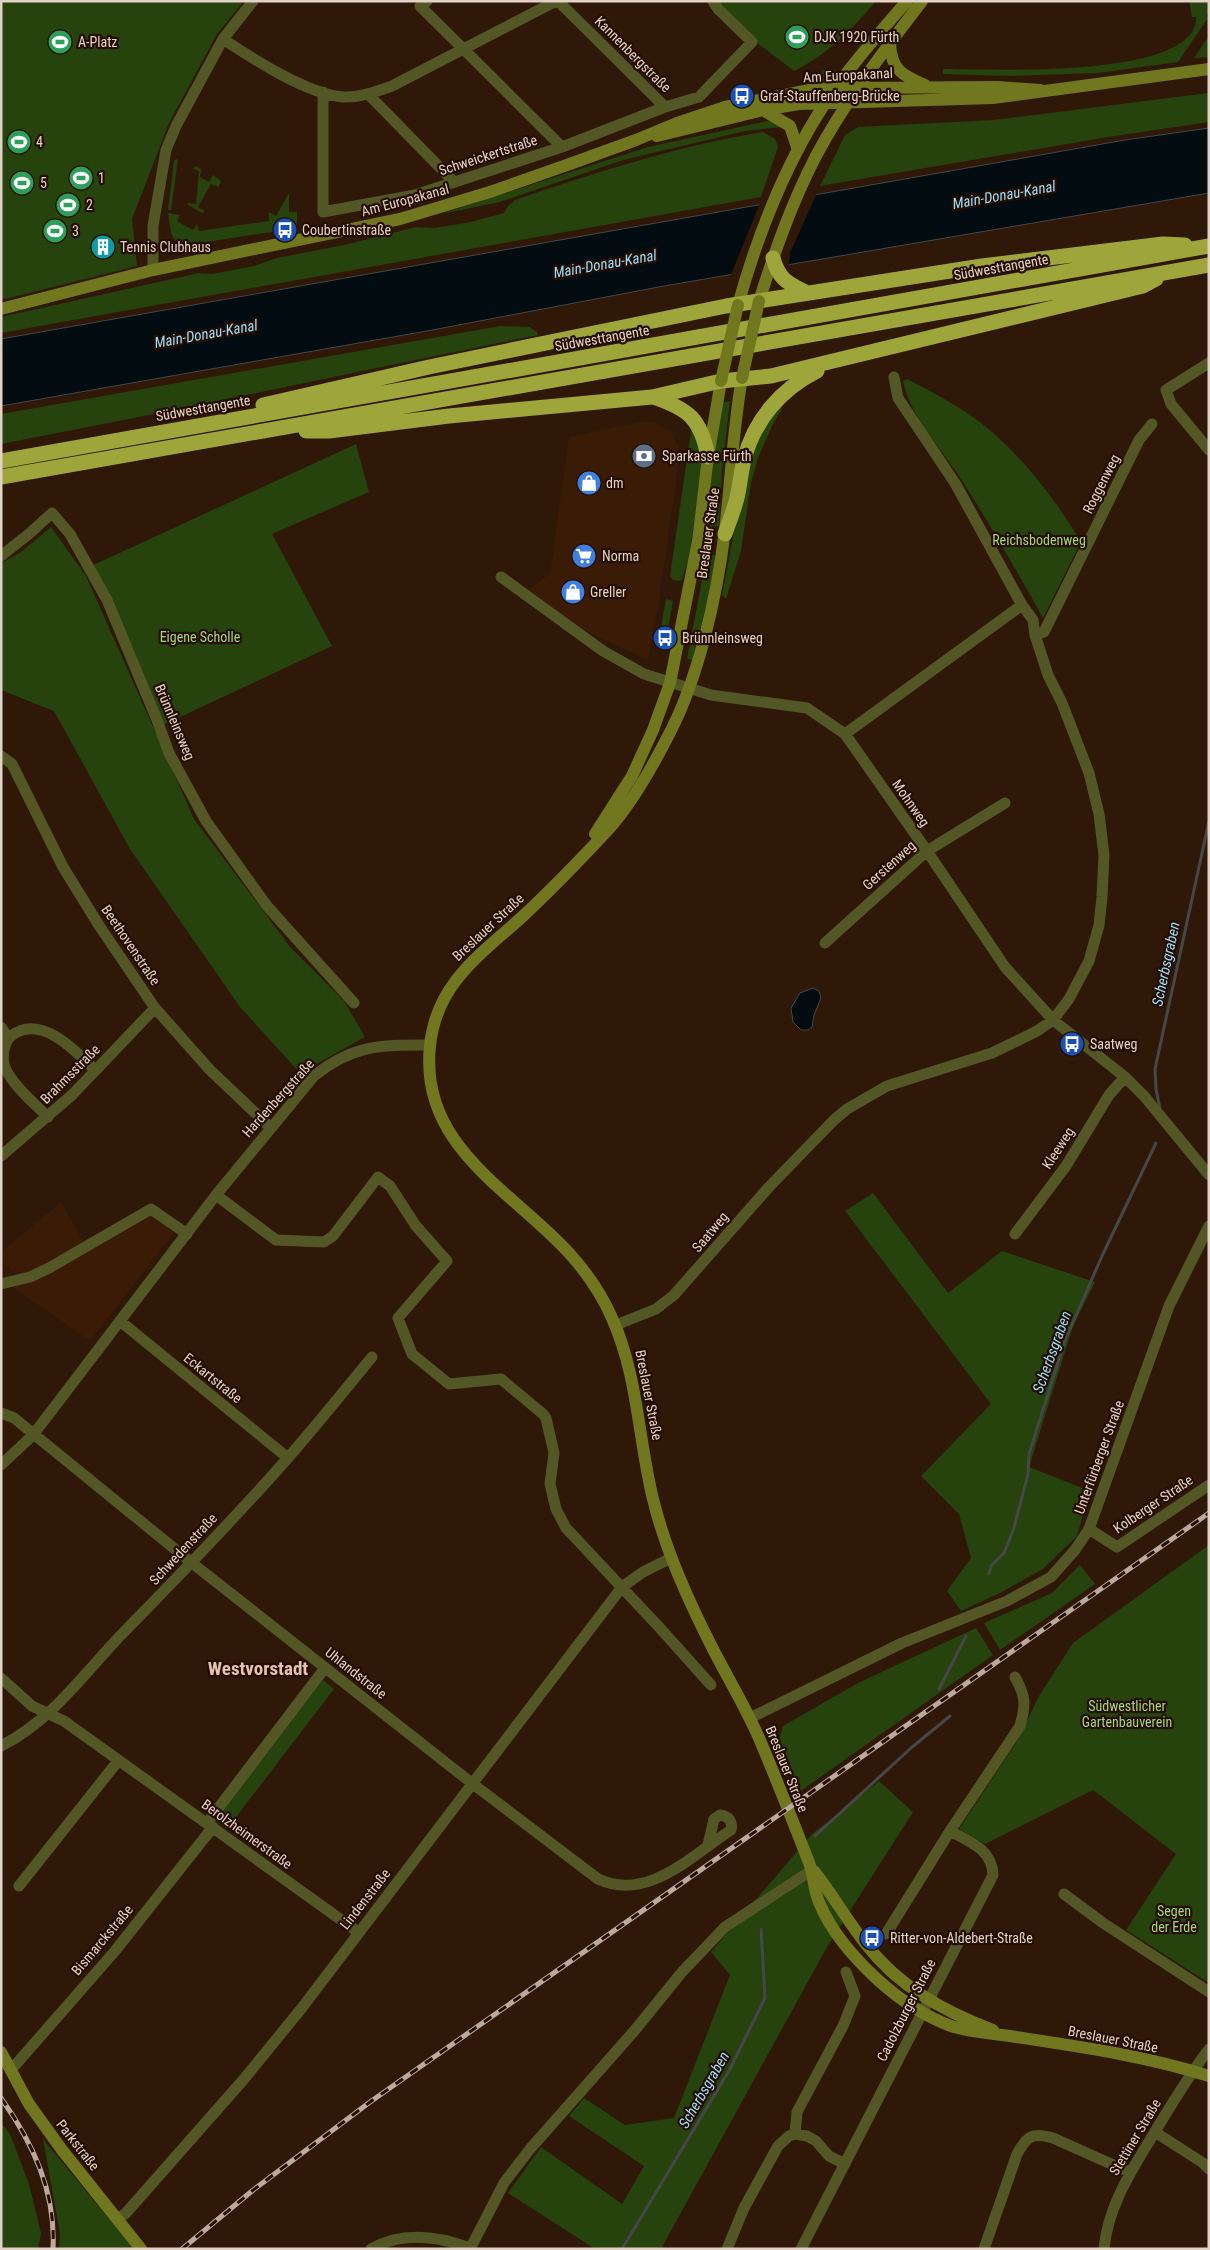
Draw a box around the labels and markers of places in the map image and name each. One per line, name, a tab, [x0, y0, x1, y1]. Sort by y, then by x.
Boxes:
sports icon: DJK 1920 Fürth	[784, 24, 810, 50]
sports icon: A-Platz	[47, 29, 73, 55]
place label: DJK 1920 Fürth	[814, 29, 899, 45]
place label: A-Platz	[78, 34, 118, 50]
bus stop icon: Graf-Stauffenberg-Brücke	[729, 83, 755, 109]
place label: Graf-Stauffenberg-Brücke	[760, 88, 900, 104]
sports icon: 4	[6, 129, 32, 155]
place label: 4	[36, 134, 43, 150]
sports icon: 1	[68, 165, 94, 191]
sports icon: 5	[9, 170, 35, 196]
place label: 1	[98, 170, 105, 186]
place label: 5	[40, 175, 47, 191]
sports icon: 2	[55, 192, 81, 218]
place label: 2	[86, 197, 93, 213]
bus stop icon: Coubertinstraße	[272, 217, 298, 243]
sports icon: 3	[42, 218, 68, 244]
place label: Coubertinstraße	[302, 222, 391, 238]
place label: 3	[72, 223, 79, 239]
building icon: Tennis Clubhaus	[90, 234, 116, 260]
place label: Tennis Clubhaus	[120, 239, 211, 255]
bank icon: Sparkasse Fürth	[631, 443, 657, 469]
place label: Sparkasse Fürth	[662, 448, 752, 464]
shop icon: dm	[576, 470, 602, 496]
place label: dm	[606, 475, 624, 491]
supermarket icon: Norma	[571, 543, 597, 569]
place label: Norma	[602, 548, 639, 564]
shop icon: Greller	[560, 579, 586, 605]
place label: Greller	[590, 584, 626, 600]
bus stop icon: Brünnleinsweg	[652, 625, 678, 651]
place label: Brünnleinsweg	[682, 630, 763, 646]
bus stop icon: Saatweg	[1059, 1031, 1085, 1057]
place label: Saatweg	[1090, 1036, 1137, 1052]
bus stop icon: Ritter-von-Aldebert-Straße	[859, 1925, 885, 1951]
place label: Ritter-von-Aldebert-Straße	[890, 1930, 1033, 1946]

